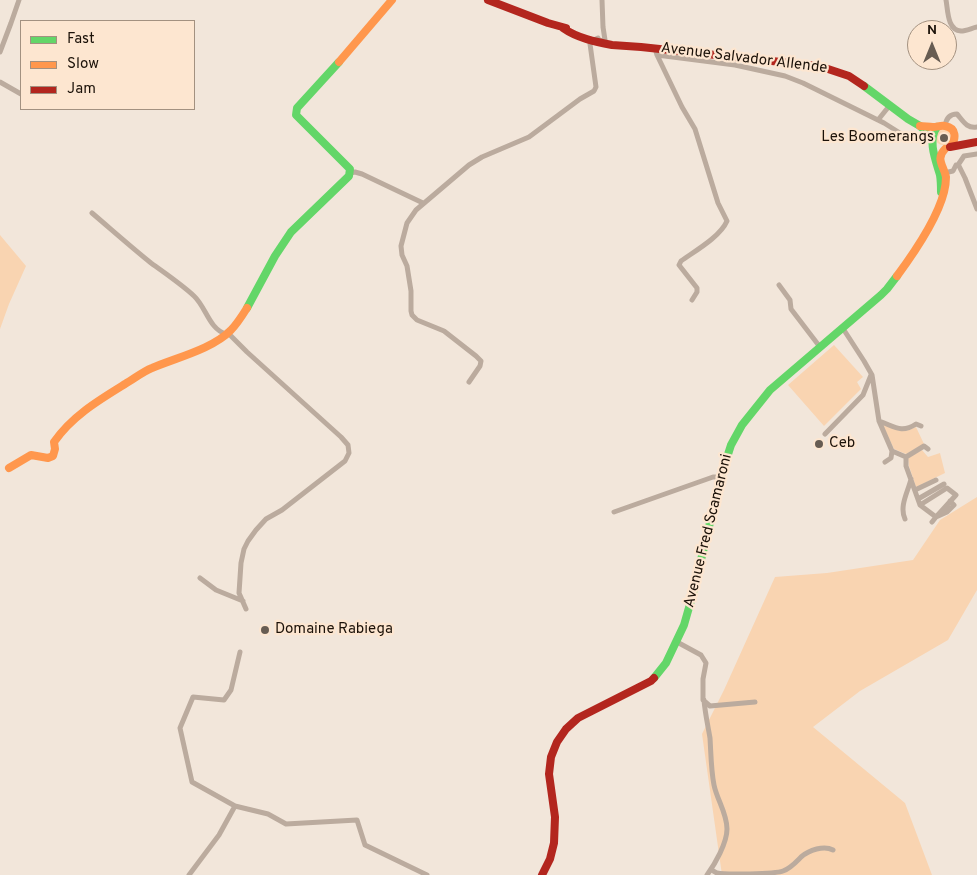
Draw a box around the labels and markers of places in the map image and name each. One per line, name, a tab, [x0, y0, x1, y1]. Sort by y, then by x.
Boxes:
place label: Les Boomerangs	[821, 129, 934, 147]
marker: Les Boomerangs	[938, 132, 950, 144]
place label: Ceb	[829, 435, 855, 453]
marker: Ceb	[813, 438, 825, 450]
place label: Domaine Rabiega	[275, 621, 393, 639]
marker: Domaine Rabiega	[259, 624, 271, 636]

